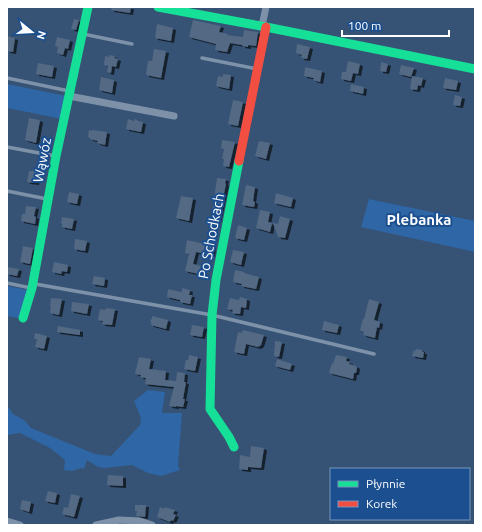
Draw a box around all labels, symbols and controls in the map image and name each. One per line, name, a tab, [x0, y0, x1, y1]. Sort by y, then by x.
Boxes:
north arrow	[12, 12, 52, 52]
scale bar	[342, 12, 449, 38]
text: 100 m	[348, 19, 381, 32]
text: N	[35, 29, 48, 41]
street label: Wąwóz	[30, 136, 54, 184]
street label: Po Schodkach	[195, 192, 227, 280]
district label: Plebanka	[386, 211, 452, 228]
legend	[330, 468, 470, 520]
text: Płynnie	[366, 477, 405, 490]
text: Korek	[366, 497, 397, 510]

